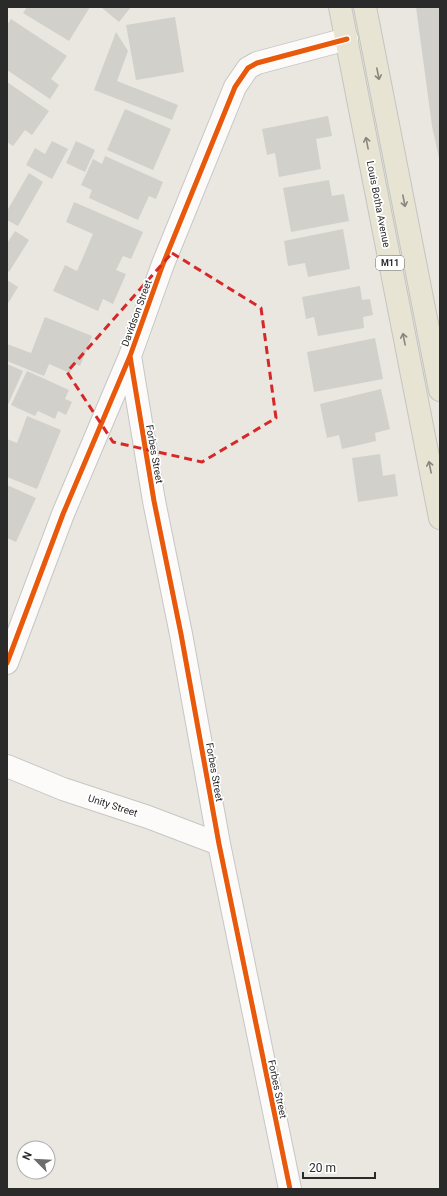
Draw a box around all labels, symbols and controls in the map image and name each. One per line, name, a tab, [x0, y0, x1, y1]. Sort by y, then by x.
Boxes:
one-way arrow	[374, 67, 382, 80]
one-way arrow	[363, 136, 371, 149]
street label: Louis Botha Avenue	[365, 160, 392, 248]
one-way arrow	[400, 194, 408, 207]
road number: M11	[376, 256, 404, 270]
street label: Davidson Street	[119, 278, 154, 348]
one-way arrow	[400, 333, 408, 346]
street label: Forbes Street	[144, 424, 165, 484]
one-way arrow	[425, 460, 433, 473]
street label: Forbes Street	[204, 742, 225, 802]
street label: Unity Street	[87, 792, 139, 819]
street label: Forbes Street	[266, 1059, 289, 1119]
north arrow	[16, 1140, 56, 1180]
text: N	[20, 1150, 35, 1162]
scale bar	[303, 1154, 375, 1180]
text: 20 m	[309, 1161, 336, 1175]

